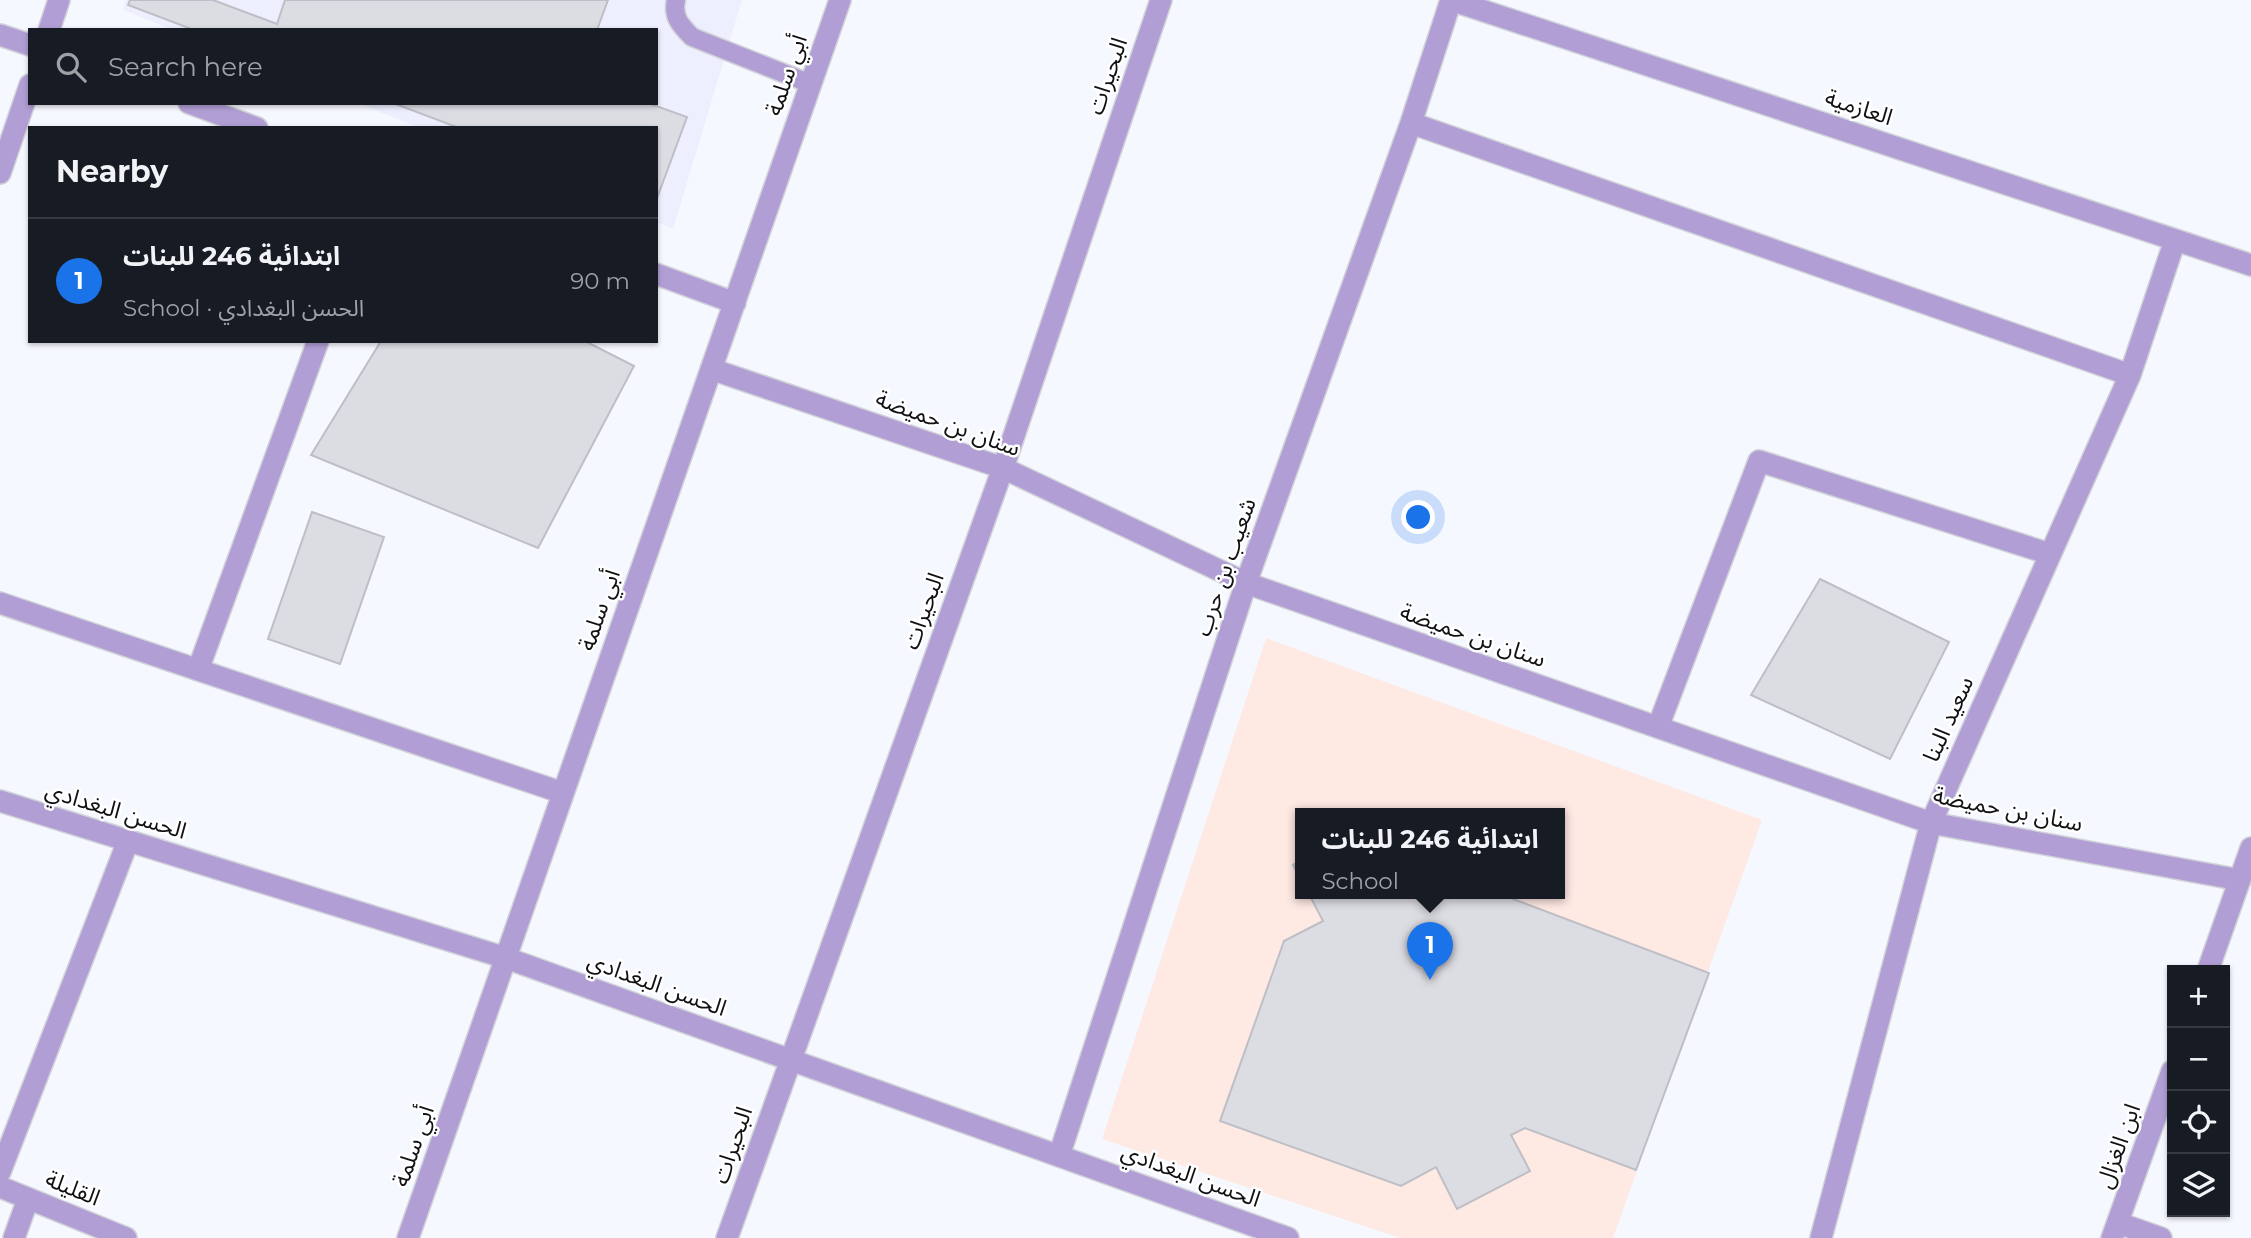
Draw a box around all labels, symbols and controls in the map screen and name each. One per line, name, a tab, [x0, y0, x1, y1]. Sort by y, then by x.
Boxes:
search box	[28, 28, 658, 105]
street label: أبي سلمة	[759, 31, 816, 120]
street label: البحيرات	[1081, 34, 1133, 118]
icon: search	[52, 48, 90, 86]
text: Search here	[108, 51, 263, 83]
street label: العازمية	[1822, 83, 1896, 131]
text: Nearby	[56, 153, 168, 190]
text: ابتدائية 246 للبنات	[123, 240, 340, 272]
text: 1	[74, 267, 84, 295]
text: 90 m	[570, 267, 630, 295]
text: School · الحسن البغدادي	[123, 294, 364, 322]
street label: سنان بن حميضة	[872, 384, 1024, 462]
street label: شعيب بن حرب	[1188, 494, 1262, 640]
your location	[1401, 500, 1435, 534]
street label: أبي سلمة	[572, 566, 629, 655]
street label: البحيرات	[896, 569, 950, 653]
street label: سنان بن حميضة	[1397, 597, 1549, 673]
street label: سعيد البنا	[1917, 672, 1979, 766]
street label: الحسن البغدادي	[41, 775, 190, 848]
street label: سنان بن حميضة	[1931, 781, 2085, 837]
popup	[1295, 808, 1565, 899]
text: ابتدائية 246 للبنات	[1321, 823, 1539, 855]
text: School	[1321, 867, 1399, 895]
pin: 1	[1407, 922, 1453, 980]
street label: الحسن البغدادي	[582, 946, 730, 1025]
map controls	[2167, 965, 2230, 1217]
button: +	[2167, 965, 2230, 1028]
button: −	[2167, 1028, 2230, 1091]
button: locate	[2167, 1091, 2230, 1154]
street label: ابن الغزال	[2090, 1100, 2146, 1192]
street label: أبي سلمة	[386, 1102, 443, 1191]
street label: البحيرات	[706, 1103, 758, 1187]
street label: الحسن البغدادي	[1116, 1137, 1264, 1216]
button: layers	[2167, 1154, 2230, 1217]
street label: القليلة	[42, 1164, 104, 1212]

